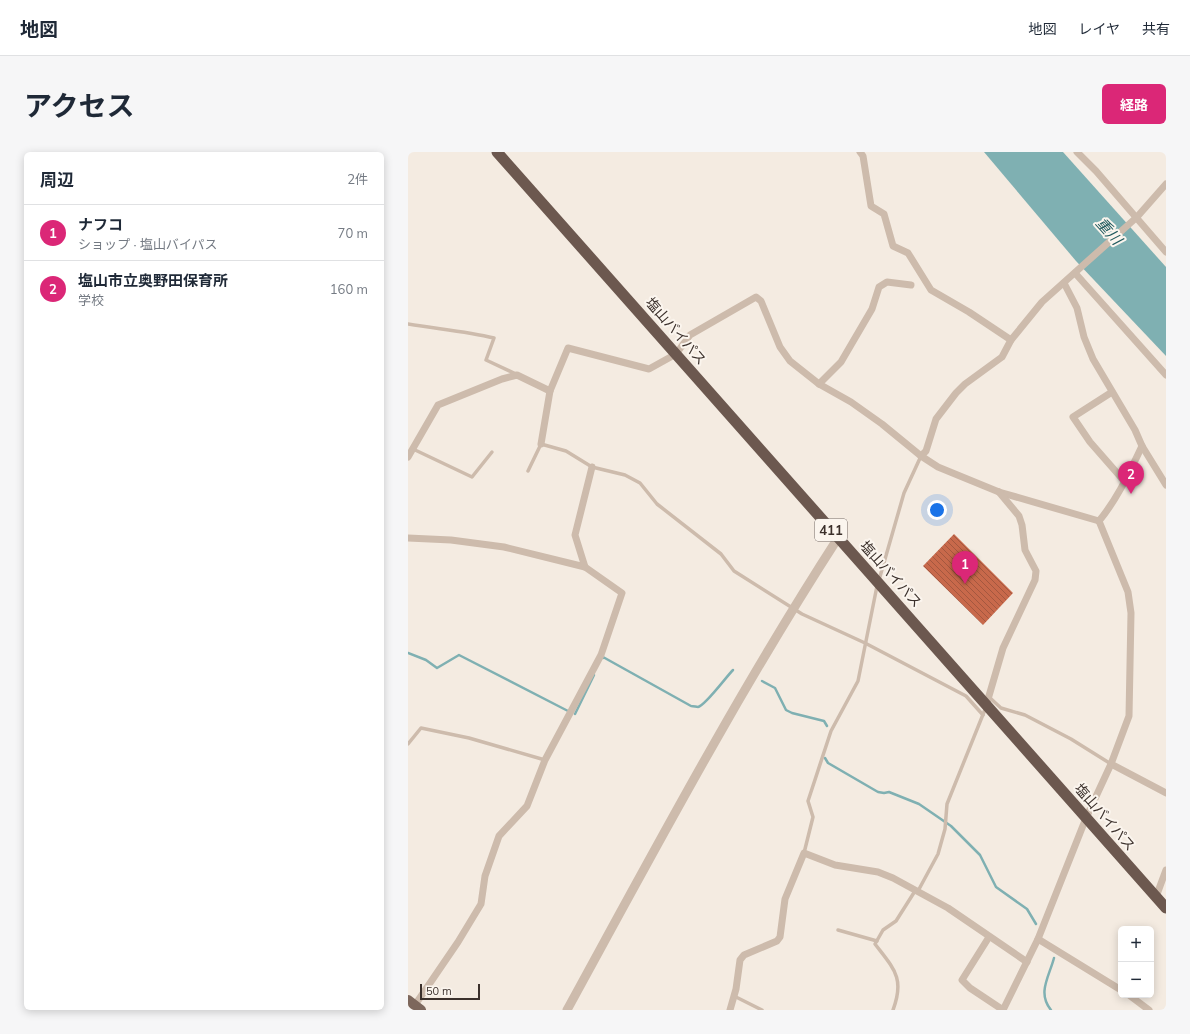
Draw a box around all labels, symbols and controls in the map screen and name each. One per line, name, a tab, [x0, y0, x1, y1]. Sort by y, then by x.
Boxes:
text: 地図	[20, 17, 58, 41]
text: 地図	[1028, 20, 1056, 38]
text: レイヤ	[1078, 20, 1120, 38]
text: 共有	[1142, 20, 1170, 38]
button: 経路	[1102, 84, 1166, 124]
text: アクセス	[24, 88, 135, 123]
text: 周辺	[40, 169, 74, 190]
text: 2件	[347, 171, 368, 187]
water label: 重川	[1092, 213, 1127, 250]
text: ナフコ	[78, 215, 123, 234]
text: 1	[49, 225, 57, 241]
text: 70 m	[338, 225, 368, 241]
text: ショップ · 塩山バイパス	[78, 236, 218, 252]
text: 塩山市立奥野田保育所	[78, 271, 228, 290]
text: 2	[49, 281, 57, 297]
text: 160 m	[330, 281, 368, 297]
text: 学校	[78, 292, 104, 308]
street label: 塩山バイパス	[642, 293, 710, 369]
pin: 2	[1118, 461, 1144, 494]
your location	[927, 500, 947, 520]
road number: 411	[815, 519, 847, 541]
street label: 塩山バイパス	[856, 537, 926, 611]
pin: 1	[952, 551, 978, 584]
street label: 塩山バイパス	[1071, 779, 1139, 855]
map controls	[1118, 926, 1154, 998]
button: +	[1118, 926, 1154, 962]
button: −	[1118, 962, 1154, 998]
scale bar	[420, 982, 480, 1001]
text: 50 m	[426, 984, 452, 998]

